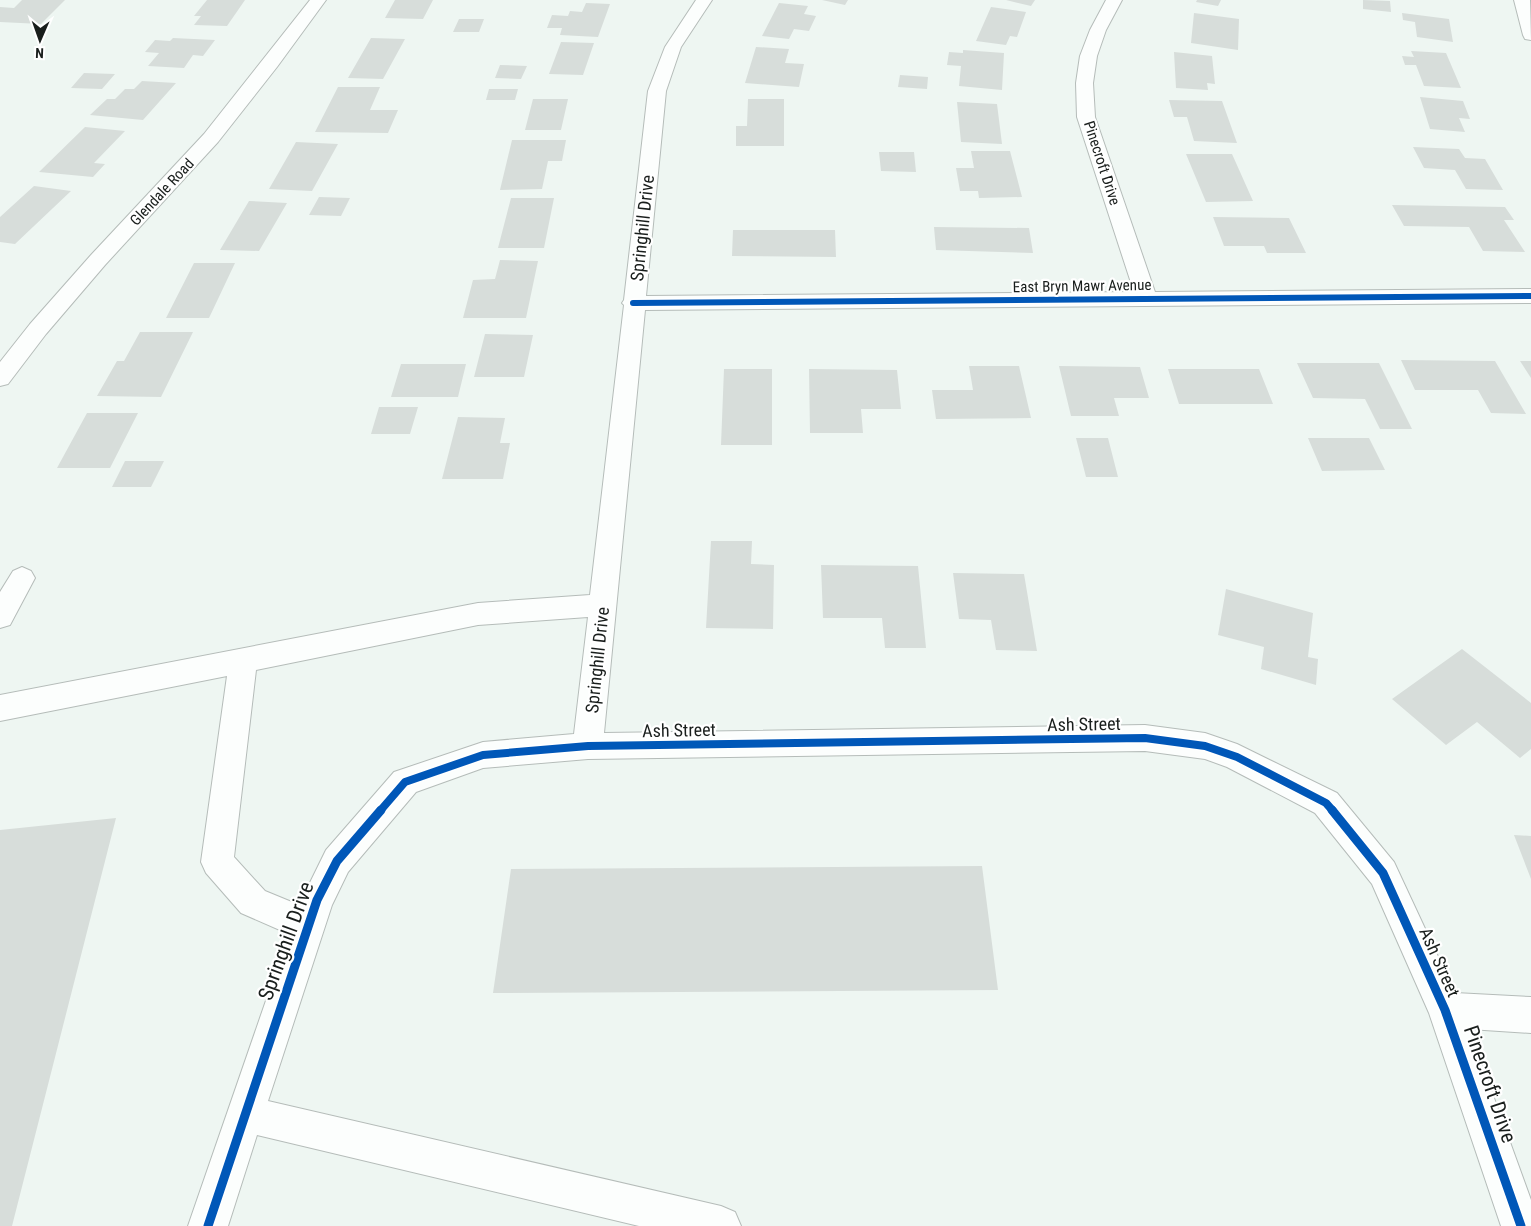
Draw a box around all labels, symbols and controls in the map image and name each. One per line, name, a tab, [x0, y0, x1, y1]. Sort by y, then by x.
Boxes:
north arrow	[15, 15, 65, 65]
text: N	[35, 45, 44, 61]
street label: Pinecroft Drive	[1080, 119, 1124, 207]
street label: Glendale Road	[126, 155, 198, 229]
street label: Springhill Drive	[626, 174, 658, 282]
street label: East Bryn Mawr Avenue	[1013, 276, 1151, 296]
street label: Springhill Drive	[581, 606, 613, 714]
street label: Ash Street	[1047, 713, 1121, 735]
street label: Ash Street	[642, 719, 716, 741]
street label: Springhill Drive	[253, 878, 319, 1004]
street label: Ash Street	[1415, 924, 1465, 1000]
street label: Pinecroft Drive	[1459, 1022, 1521, 1146]

